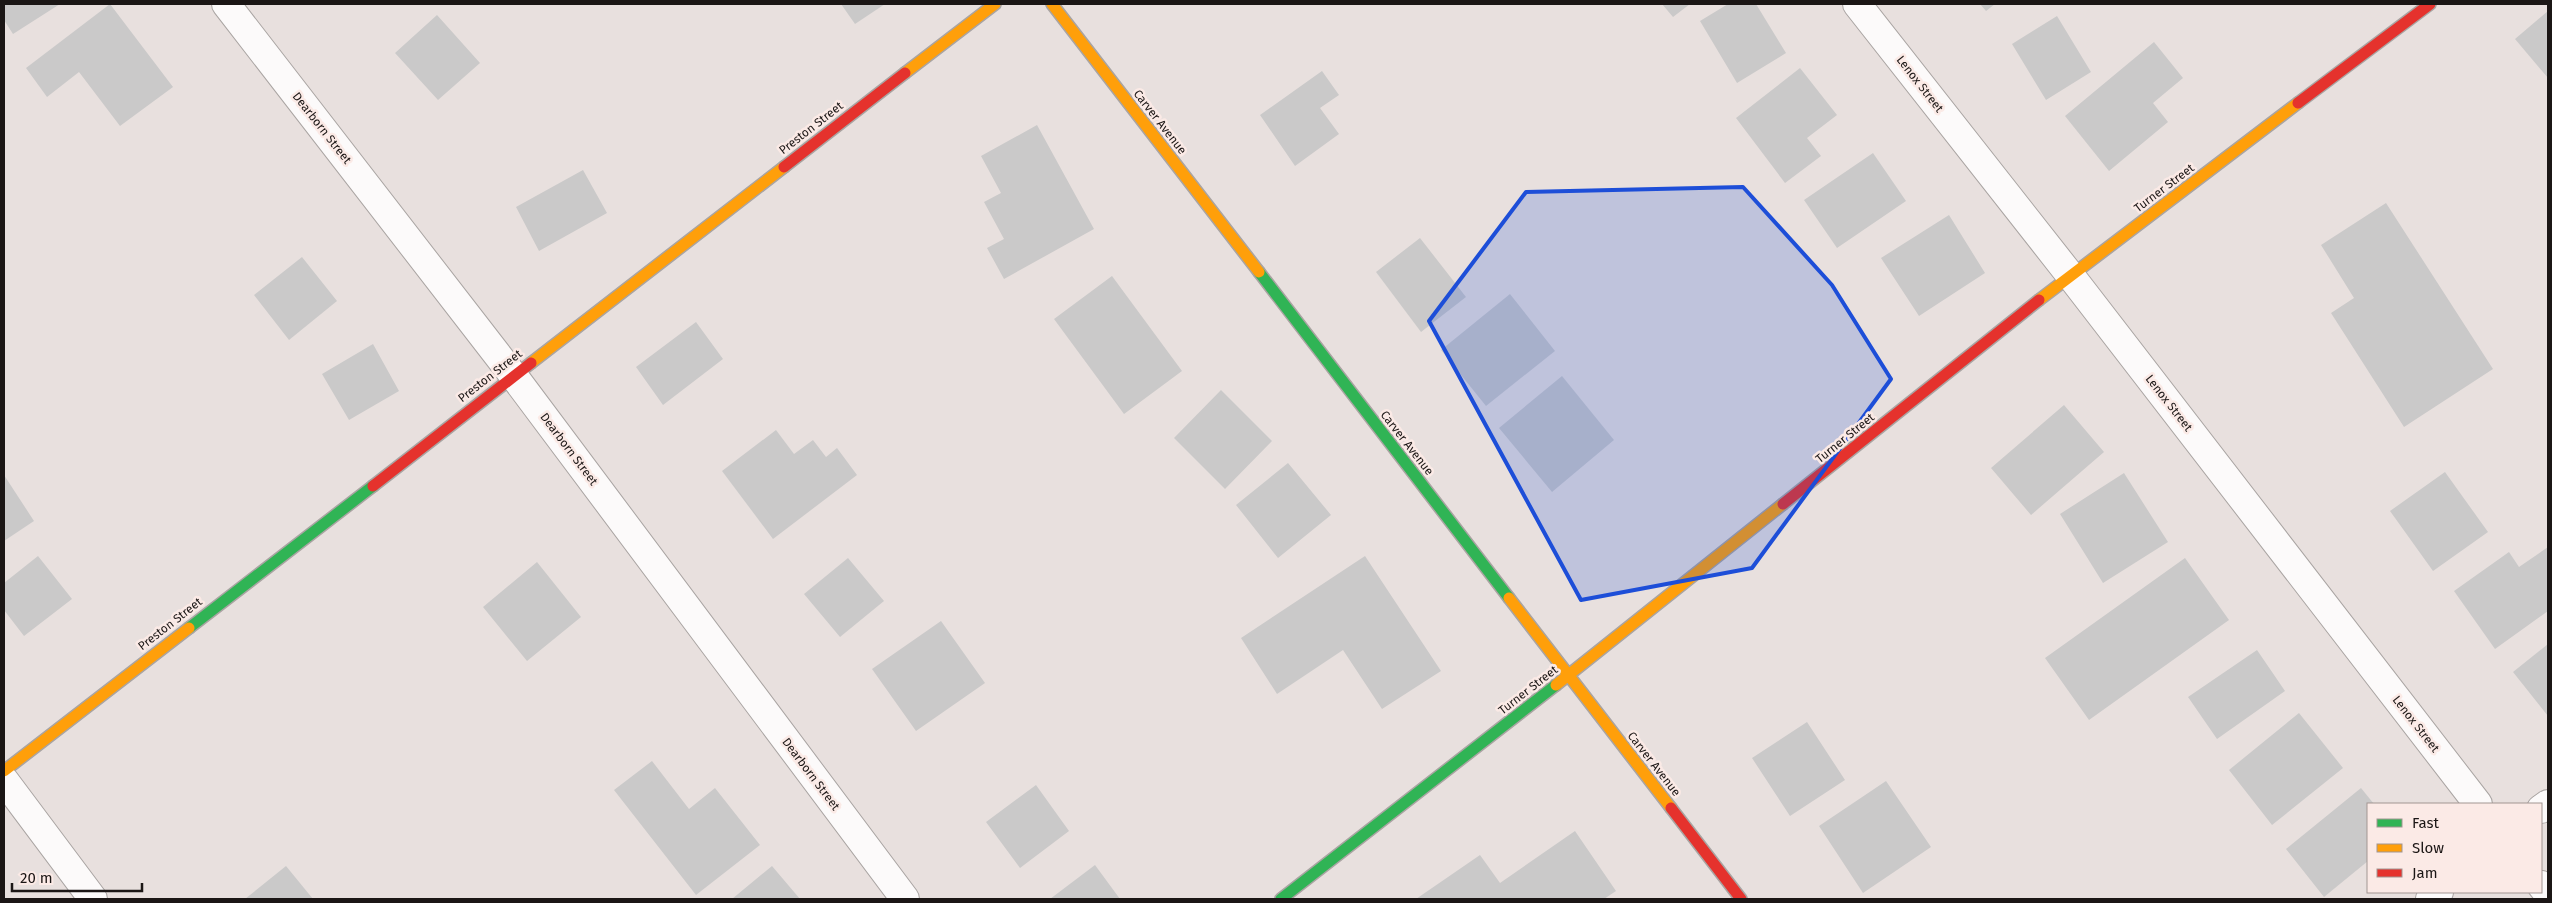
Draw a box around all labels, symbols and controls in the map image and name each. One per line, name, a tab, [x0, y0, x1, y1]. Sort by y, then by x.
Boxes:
street label: Lenox Street	[1894, 53, 1947, 116]
street label: Carver Avenue	[1131, 87, 1189, 157]
street label: Dearborn Street	[290, 89, 355, 167]
street label: Preston Street	[776, 98, 846, 157]
street label: Turner Street	[2131, 161, 2197, 215]
street label: Preston Street	[455, 346, 525, 405]
street label: Lenox Street	[2143, 372, 2196, 435]
street label: Carver Avenue	[1378, 408, 1436, 478]
street label: Dearborn Street	[537, 410, 601, 488]
street label: Turner Street	[1813, 410, 1878, 466]
street label: Preston Street	[135, 594, 205, 653]
street label: Turner Street	[1496, 662, 1561, 717]
street label: Lenox Street	[2390, 693, 2443, 756]
street label: Carver Avenue	[1625, 729, 1683, 799]
street label: Dearborn Street	[779, 735, 843, 813]
legend	[2367, 803, 2542, 893]
text: Fast	[2412, 814, 2439, 832]
text: Slow	[2412, 839, 2444, 857]
scale bar	[12, 860, 142, 892]
text: Jam	[2412, 864, 2438, 882]
text: 20 m	[20, 869, 53, 887]

